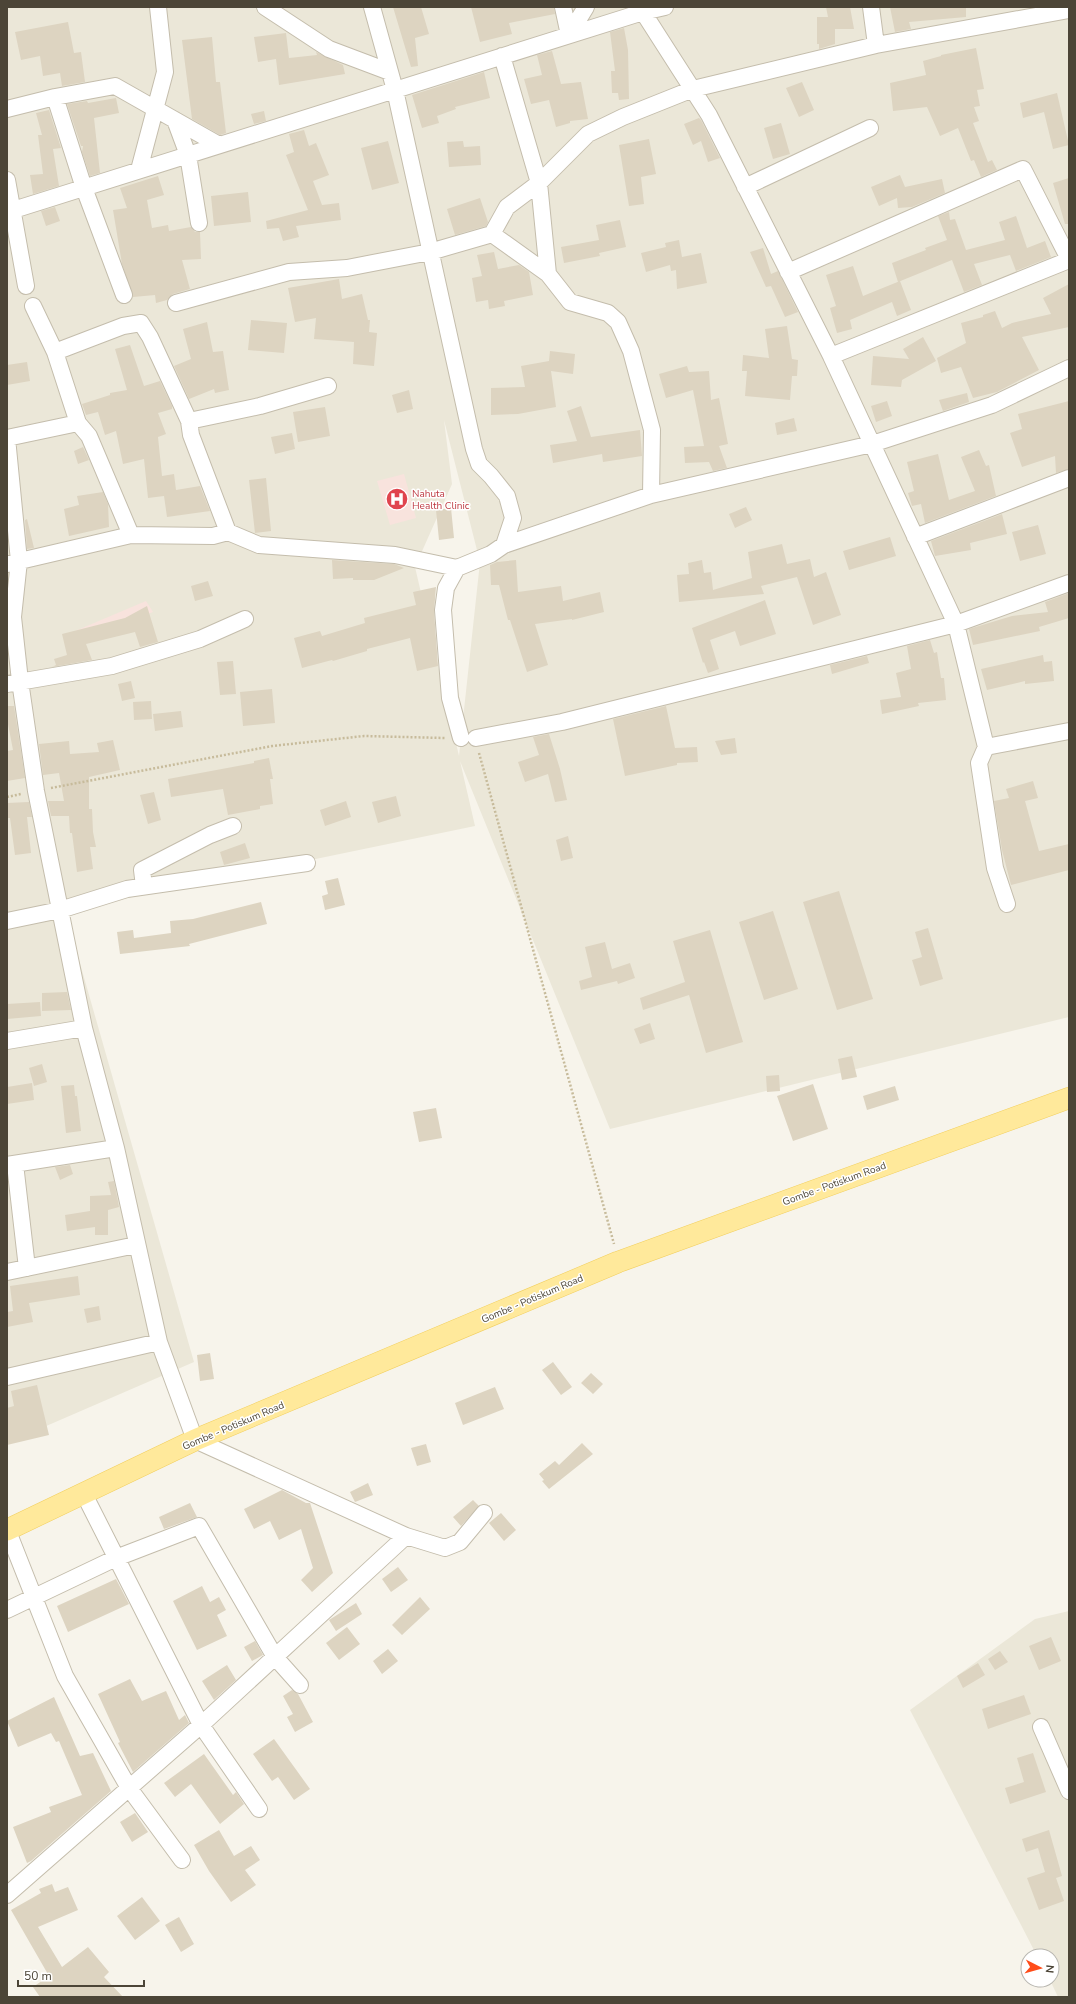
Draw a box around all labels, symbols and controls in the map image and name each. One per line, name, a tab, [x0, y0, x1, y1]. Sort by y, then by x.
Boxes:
hospital icon: Nahuta Health Clinic	[384, 486, 410, 512]
place label: Nahuta Health Clinic	[412, 487, 470, 513]
street label: Gombe - Potiskum Road	[781, 1159, 888, 1209]
street label: Gombe - Potiskum Road	[479, 1271, 586, 1327]
street label: Gombe - Potiskum Road	[180, 1398, 287, 1454]
north arrow	[1020, 1948, 1060, 1988]
scale bar	[18, 1962, 144, 1988]
text: N	[1042, 1964, 1057, 1974]
text: 50 m	[24, 1968, 52, 1984]

